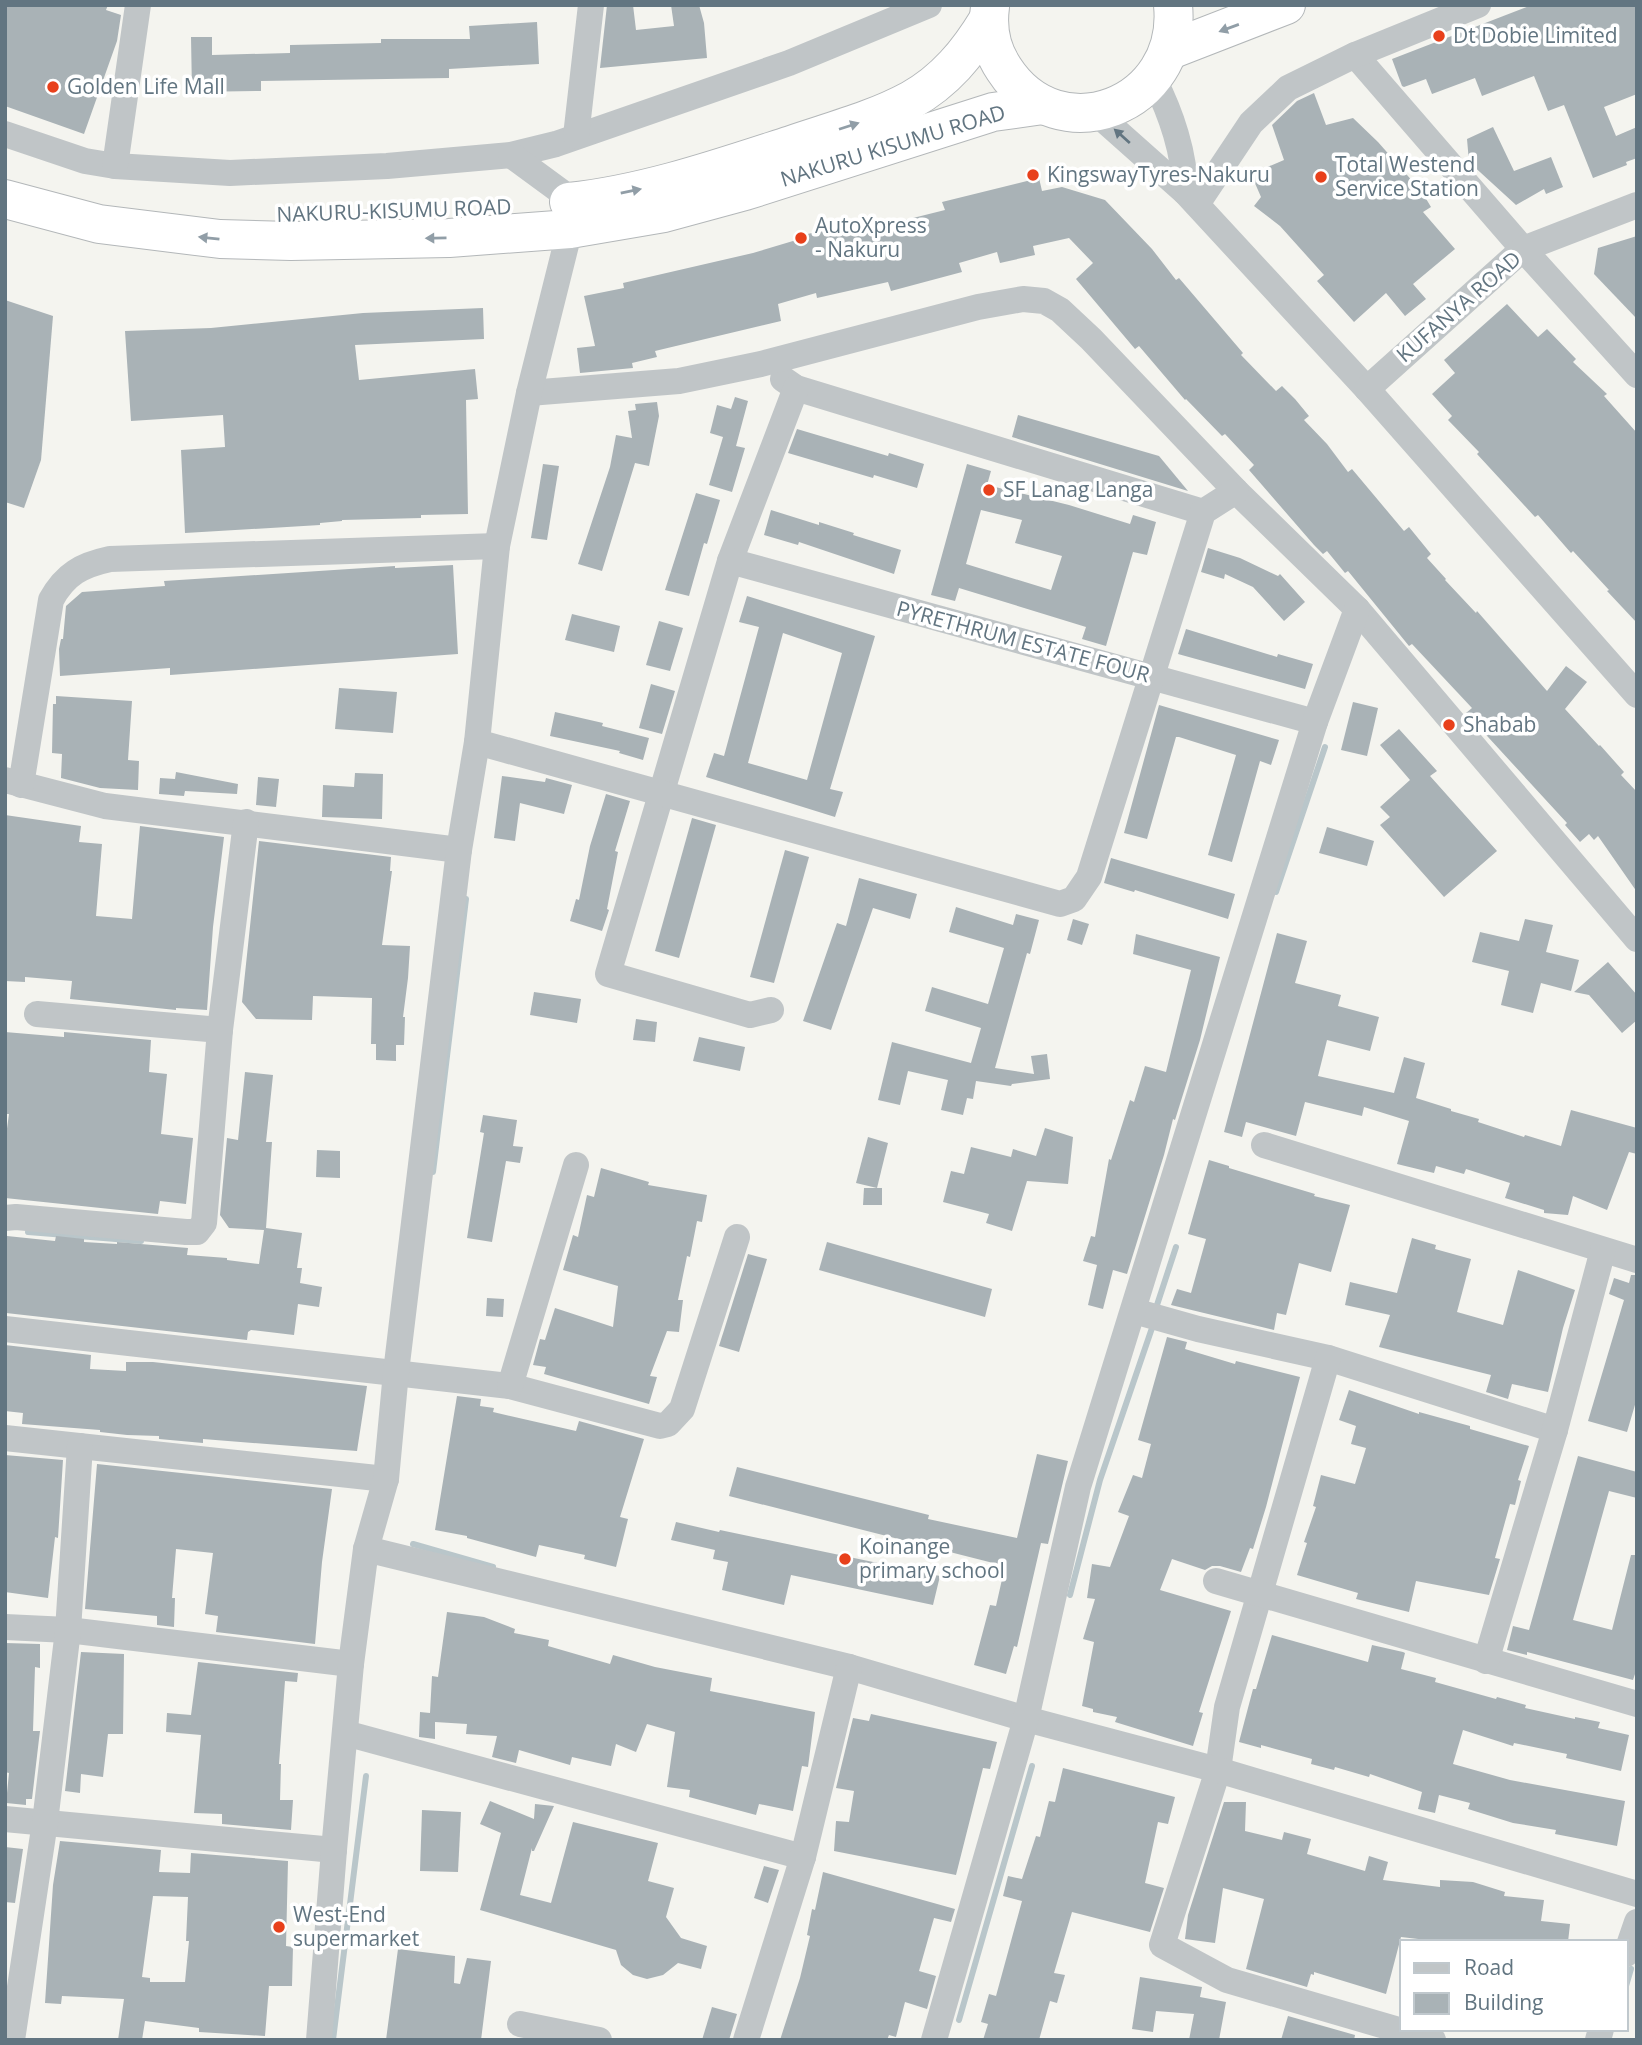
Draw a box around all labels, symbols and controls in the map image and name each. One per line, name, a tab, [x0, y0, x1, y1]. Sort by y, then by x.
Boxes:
place label: Dt Dobie Limited	[1453, 21, 1618, 49]
one-way arrow	[1218, 23, 1239, 34]
marker: Dt Dobie Limited	[1431, 28, 1447, 44]
place label: Golden Life Mall	[67, 72, 225, 100]
marker: Golden Life Mall	[45, 79, 61, 95]
street label: NAKURU KISUMU ROAD	[777, 97, 1009, 193]
one-way arrow	[838, 120, 859, 131]
one-way arrow	[1113, 128, 1131, 144]
place label: Total Westend Service Station	[1335, 150, 1479, 202]
place label: KingswayTyres-Nakuru	[1047, 160, 1270, 188]
marker: KingswayTyres-Nakuru	[1025, 167, 1041, 183]
marker: Total Westend Service Station	[1313, 169, 1329, 185]
one-way arrow	[620, 185, 642, 196]
street label: NAKURU-KISUMU ROAD	[276, 192, 512, 228]
place label: AutoXpress - Nakuru	[815, 211, 927, 263]
marker: AutoXpress - Nakuru	[793, 230, 809, 246]
one-way arrow	[197, 232, 219, 243]
one-way arrow	[425, 233, 447, 244]
street label: KUFANYA ROAD	[1390, 244, 1527, 368]
place label: SF Lanag Langa	[1003, 475, 1153, 503]
marker: SF Lanag Langa	[981, 482, 997, 498]
street label: PYRETHRUM ESTATE FOUR	[894, 594, 1153, 688]
place label: Shabab	[1463, 710, 1536, 738]
marker: Shabab	[1441, 717, 1457, 733]
place label: Koinange primary school	[859, 1532, 1005, 1584]
marker: Koinange primary school	[837, 1551, 853, 1567]
place label: West-End supermarket	[293, 1900, 419, 1952]
marker: West-End supermarket	[271, 1919, 287, 1935]
legend	[1400, 1940, 1628, 2031]
text: Road	[1464, 1953, 1514, 1981]
text: Building	[1464, 1988, 1543, 2016]

